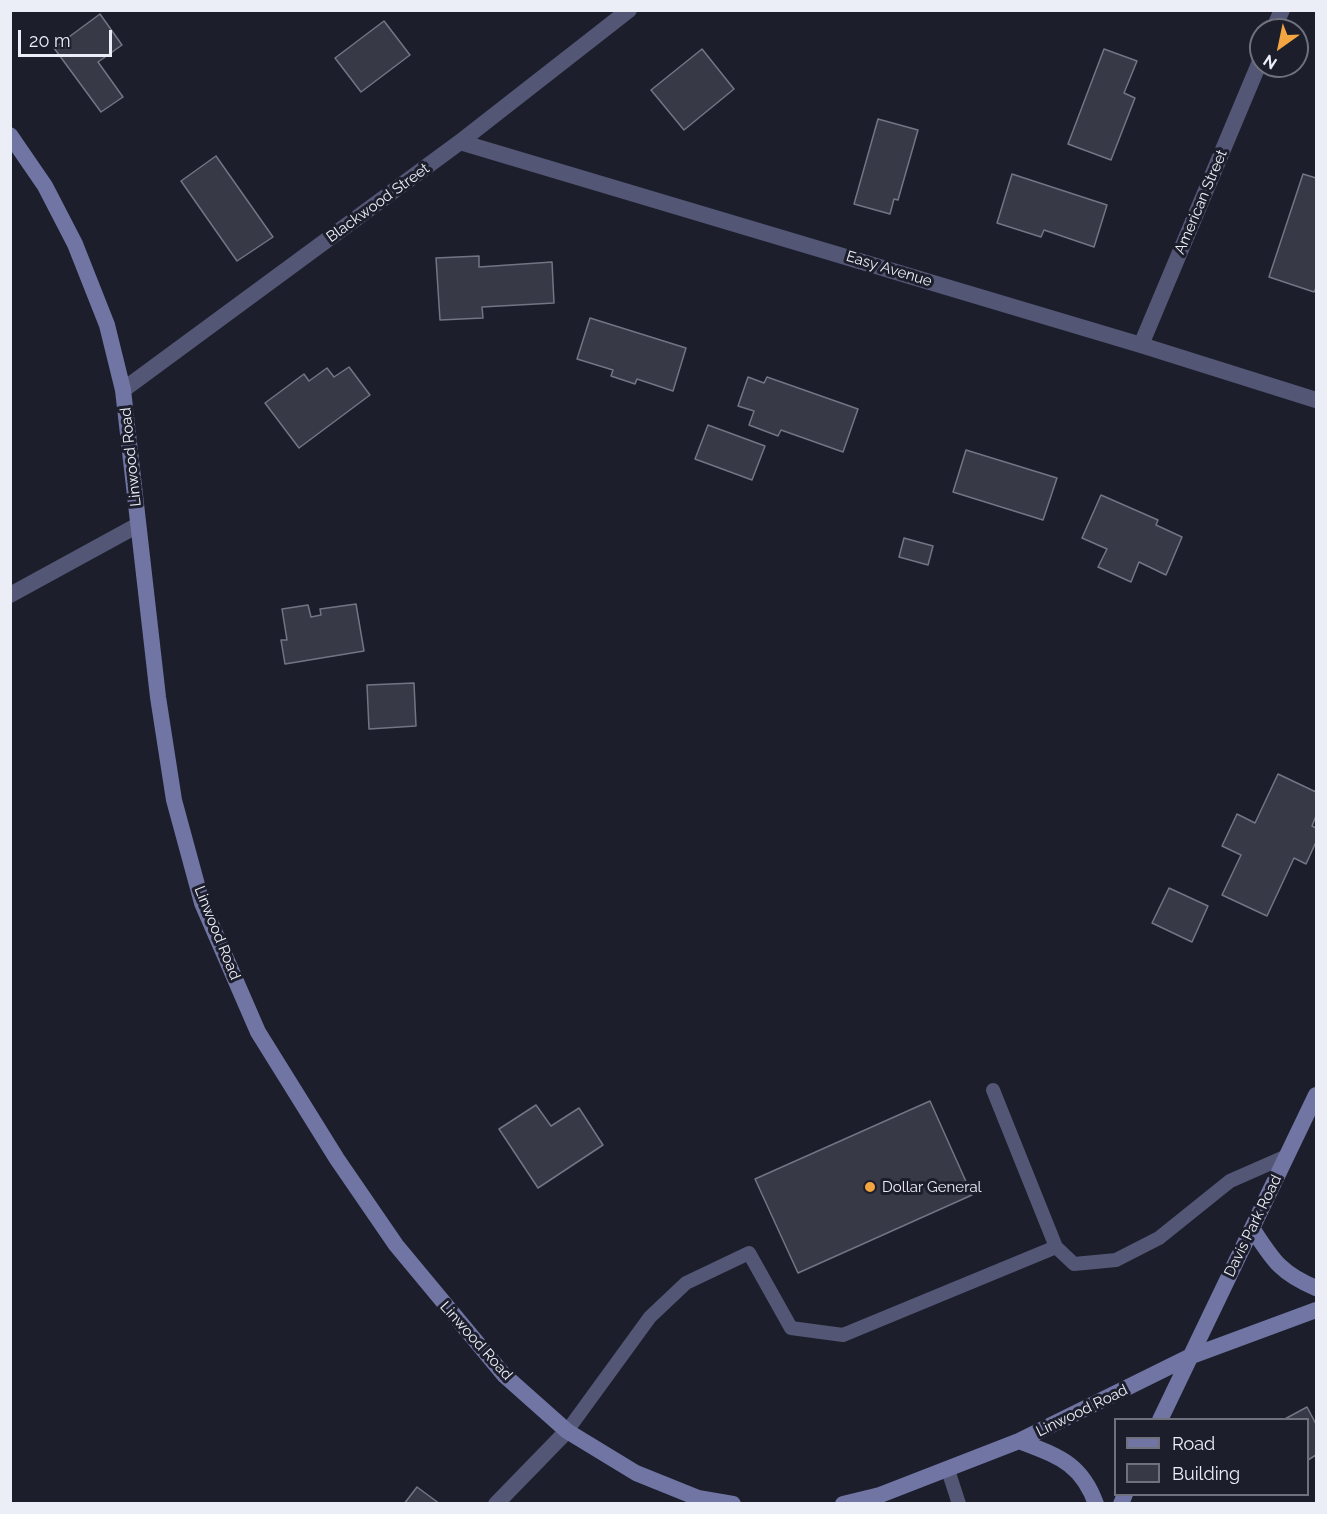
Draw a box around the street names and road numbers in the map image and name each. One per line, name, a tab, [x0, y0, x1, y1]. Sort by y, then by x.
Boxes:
street label: American Street	[1171, 147, 1231, 257]
street label: Blackwood Street	[323, 160, 433, 246]
street label: Easy Avenue	[844, 247, 934, 291]
street label: Linwood Road	[117, 407, 145, 507]
street label: Linwood Road	[190, 883, 244, 983]
street label: Davis Park Road	[1220, 1172, 1286, 1280]
street label: Linwood Road	[436, 1298, 516, 1384]
street label: Linwood Road	[1033, 1381, 1131, 1441]

